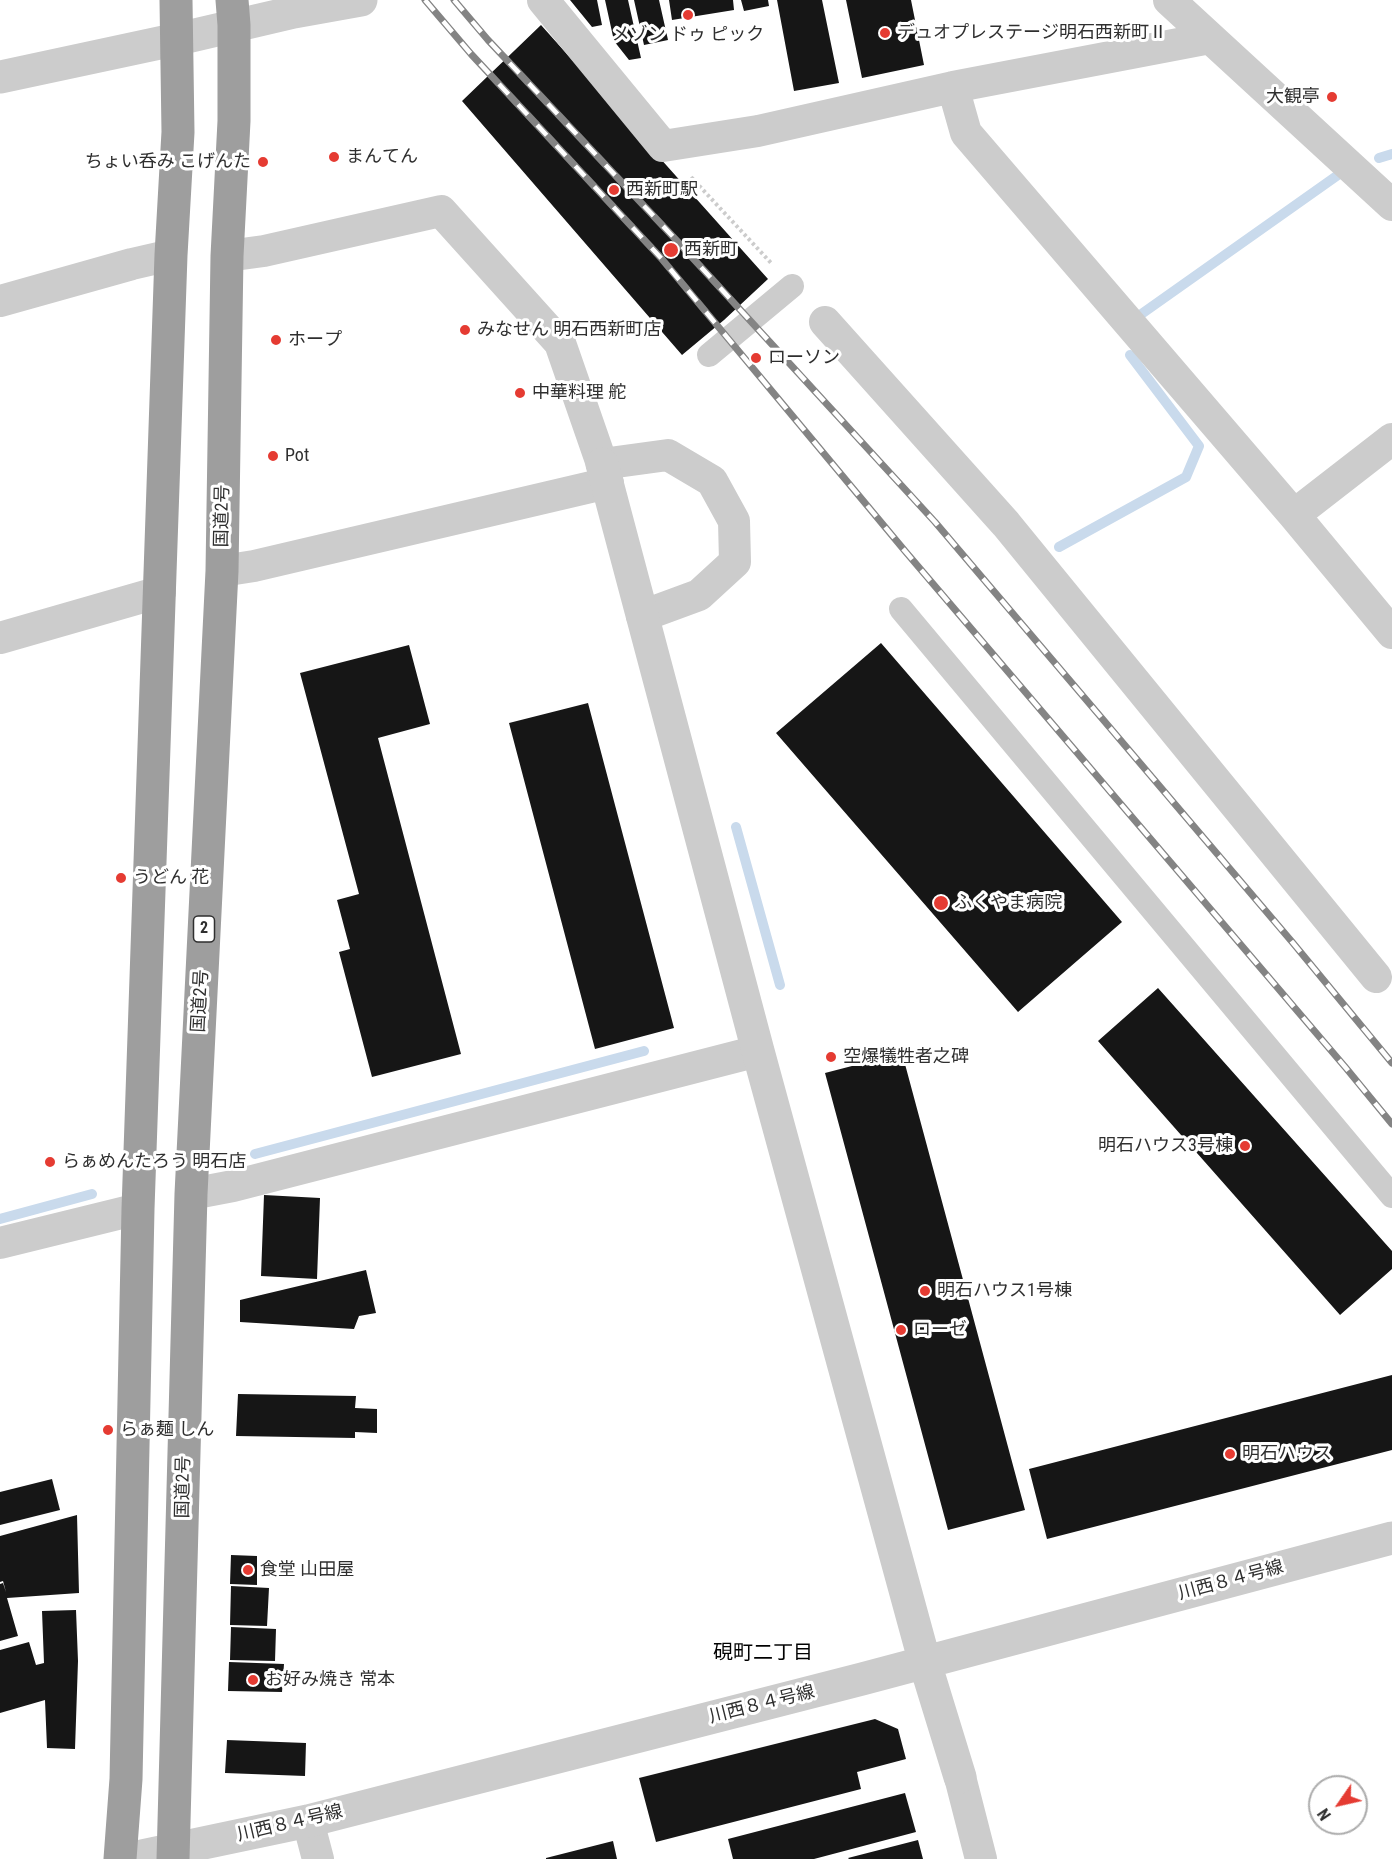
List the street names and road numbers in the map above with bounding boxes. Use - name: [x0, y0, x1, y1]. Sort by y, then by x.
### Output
- street label: 国道2号: [212, 484, 234, 548]
- road number: 2: [194, 916, 214, 942]
- street label: 国道2号: [189, 969, 213, 1033]
- street label: 国道2号: [173, 1455, 195, 1519]
- street label: 川西８４号線: [1176, 1557, 1286, 1605]
- street label: 川西８４号線: [707, 1681, 817, 1729]
- street label: 川西８４号線: [235, 1801, 345, 1847]

